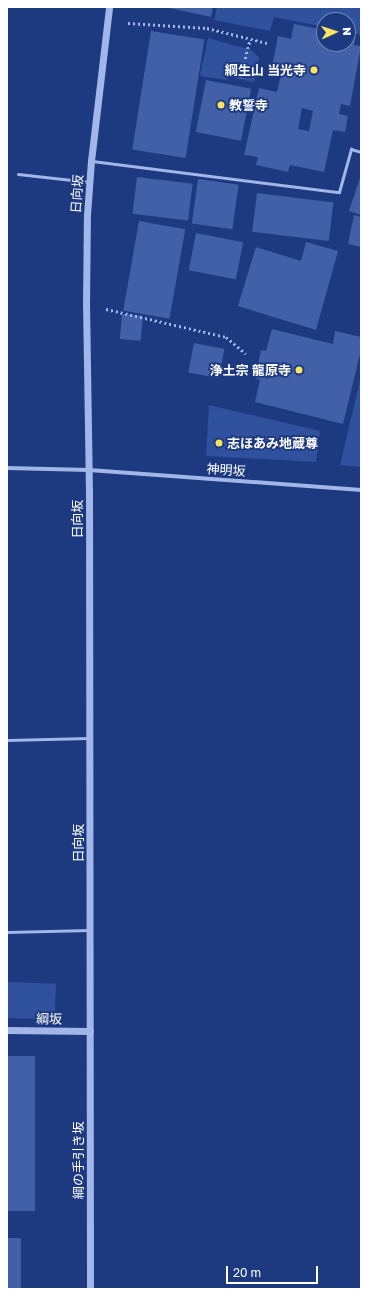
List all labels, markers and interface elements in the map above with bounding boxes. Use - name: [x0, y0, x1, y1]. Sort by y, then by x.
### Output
- north arrow: [316, 12, 356, 52]
- text: N: [341, 27, 354, 36]
- place label: 綱生山 当光寺: [225, 62, 306, 78]
- marker: 綱生山 当光寺: [309, 65, 319, 75]
- place label: 教誓寺: [229, 97, 268, 113]
- marker: 教誓寺: [216, 100, 226, 110]
- street label: 日向坂: [68, 174, 86, 214]
- place label: 浄土宗 龍原寺: [210, 362, 291, 378]
- marker: 浄土宗 龍原寺: [294, 365, 304, 375]
- place label: 志ほあみ地蔵尊: [227, 435, 318, 451]
- marker: 志ほあみ地蔵尊: [214, 438, 224, 448]
- street label: 神明坂: [206, 461, 246, 479]
- street label: 日向坂: [69, 500, 85, 538]
- street label: 日向坂: [70, 824, 86, 862]
- street label: 綱坂: [36, 1011, 62, 1027]
- street label: 綱の手引き坂: [70, 1121, 86, 1199]
- scale bar: [228, 1258, 320, 1284]
- text: 20 m: [233, 1265, 261, 1280]

